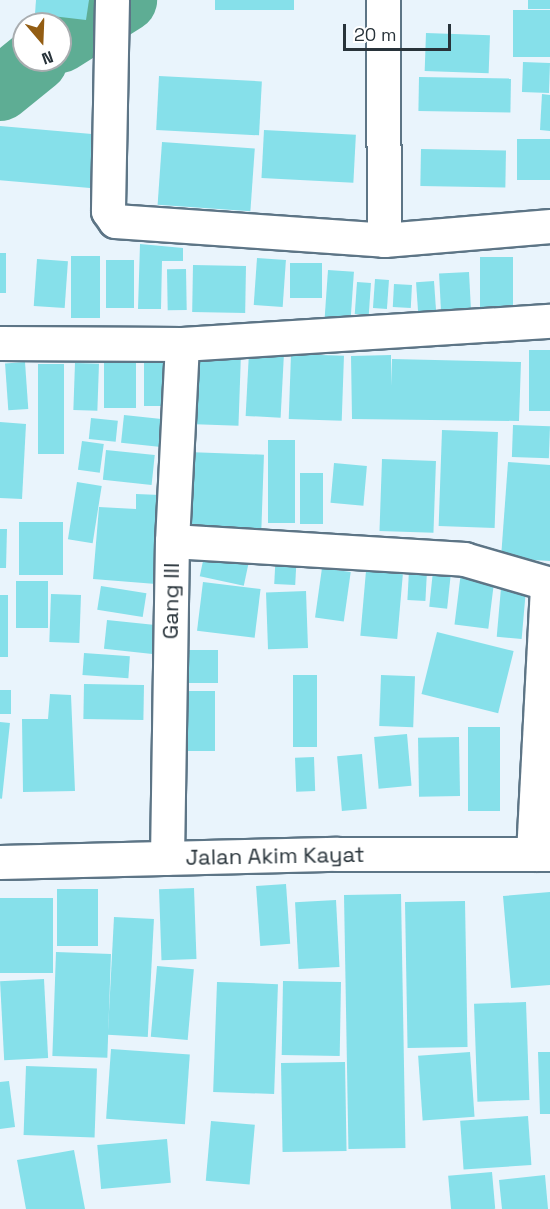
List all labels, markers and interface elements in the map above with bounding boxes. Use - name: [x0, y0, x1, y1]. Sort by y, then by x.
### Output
- north arrow: [12, 12, 72, 72]
- scale bar: [346, 12, 454, 50]
- text: 20 m: [354, 23, 397, 46]
- text: N: [39, 46, 56, 69]
- street label: Gang III: [157, 563, 185, 639]
- street label: Jalan Akim Kayat: [185, 841, 365, 871]

